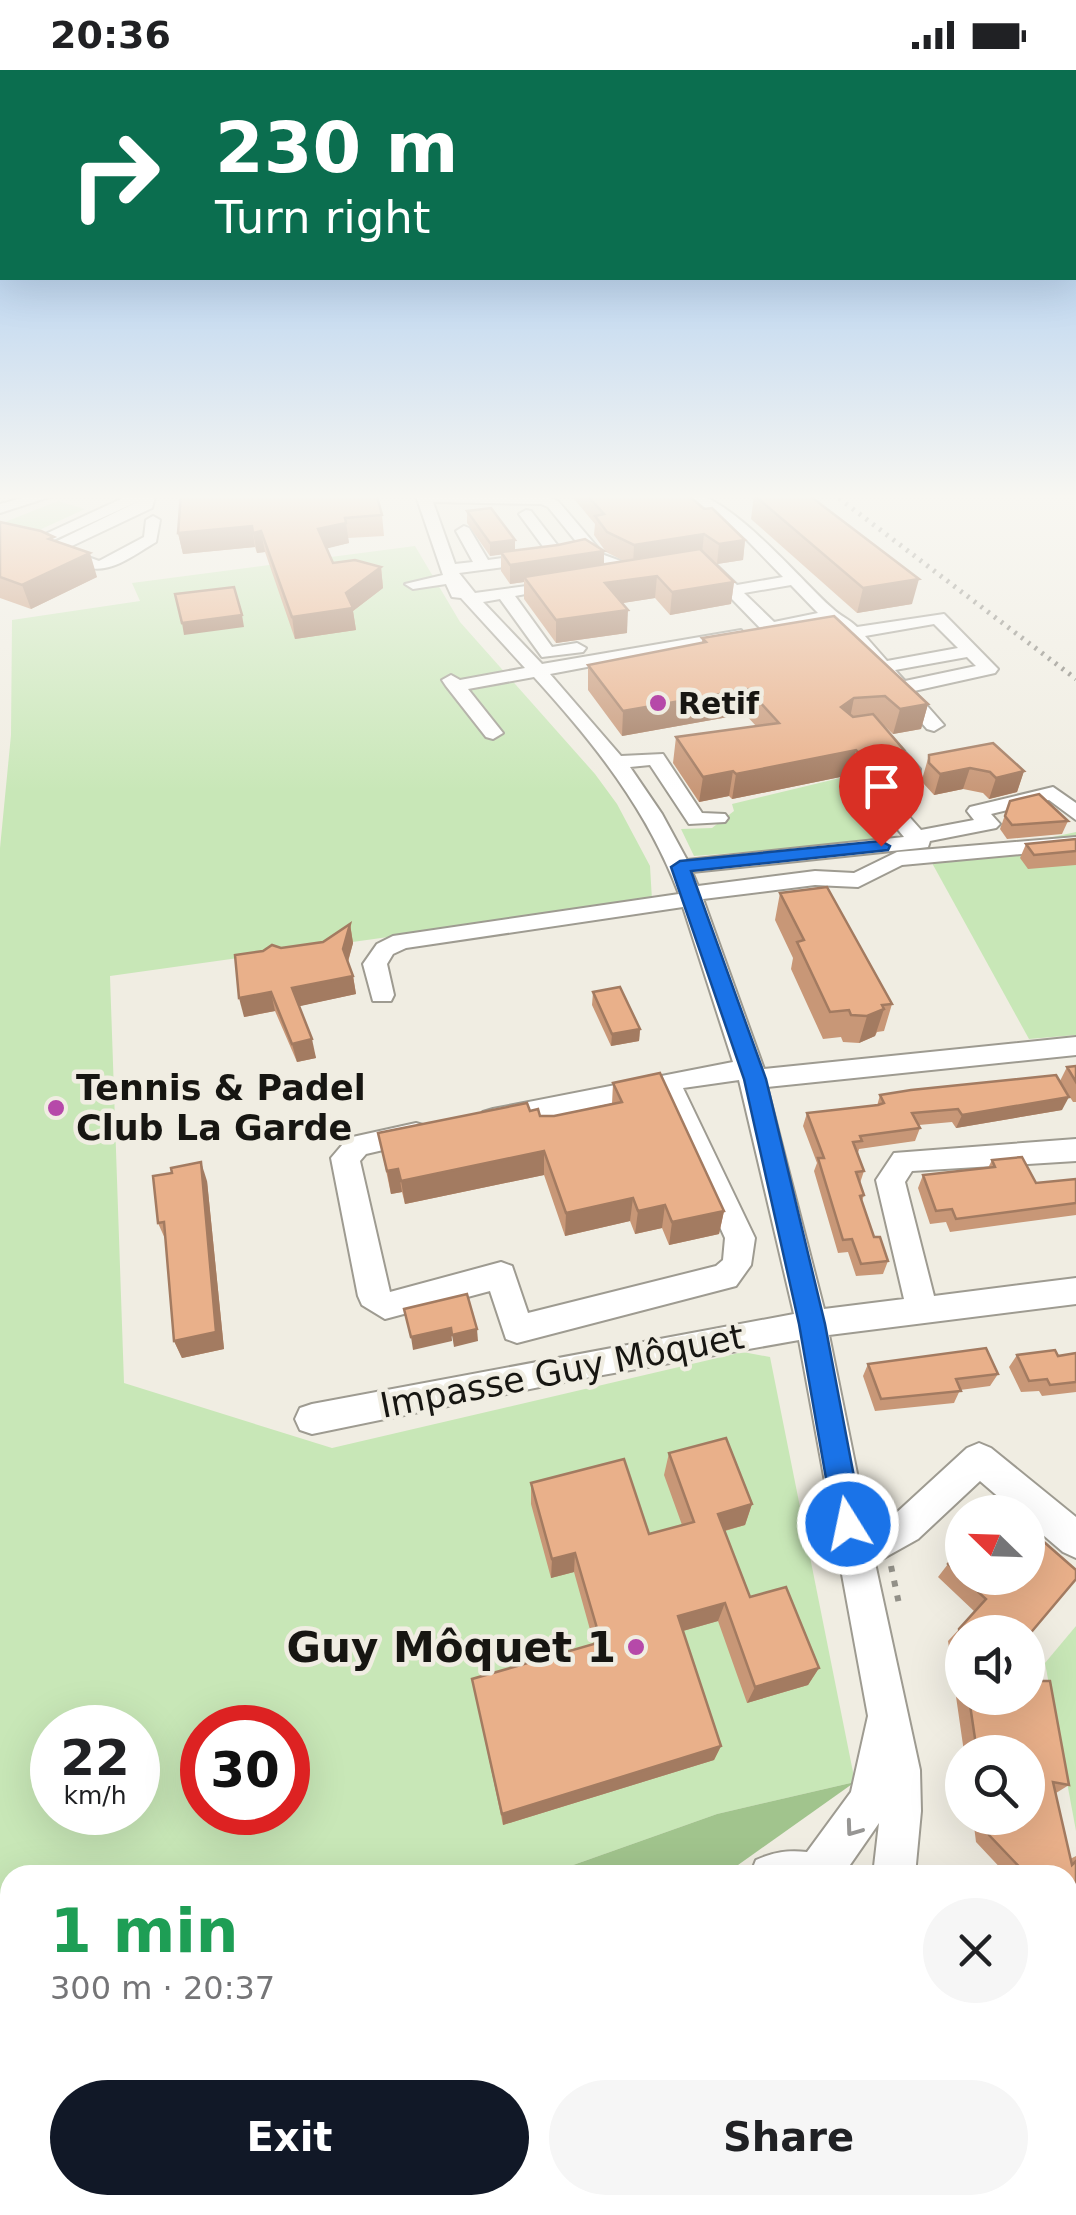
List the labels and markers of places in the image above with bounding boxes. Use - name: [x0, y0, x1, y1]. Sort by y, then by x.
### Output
- place label: Retif: [678, 686, 760, 721]
- marker: Retif: [647, 692, 669, 714]
- pin: [839, 744, 924, 847]
- place label: Tennis & Padel Club La Garde: [76, 1068, 366, 1148]
- marker: Tennis & Padel Club La Garde: [45, 1097, 67, 1119]
- place label: Guy Môquet 1: [287, 1623, 616, 1672]
- marker: Guy Môquet 1: [625, 1636, 647, 1658]

